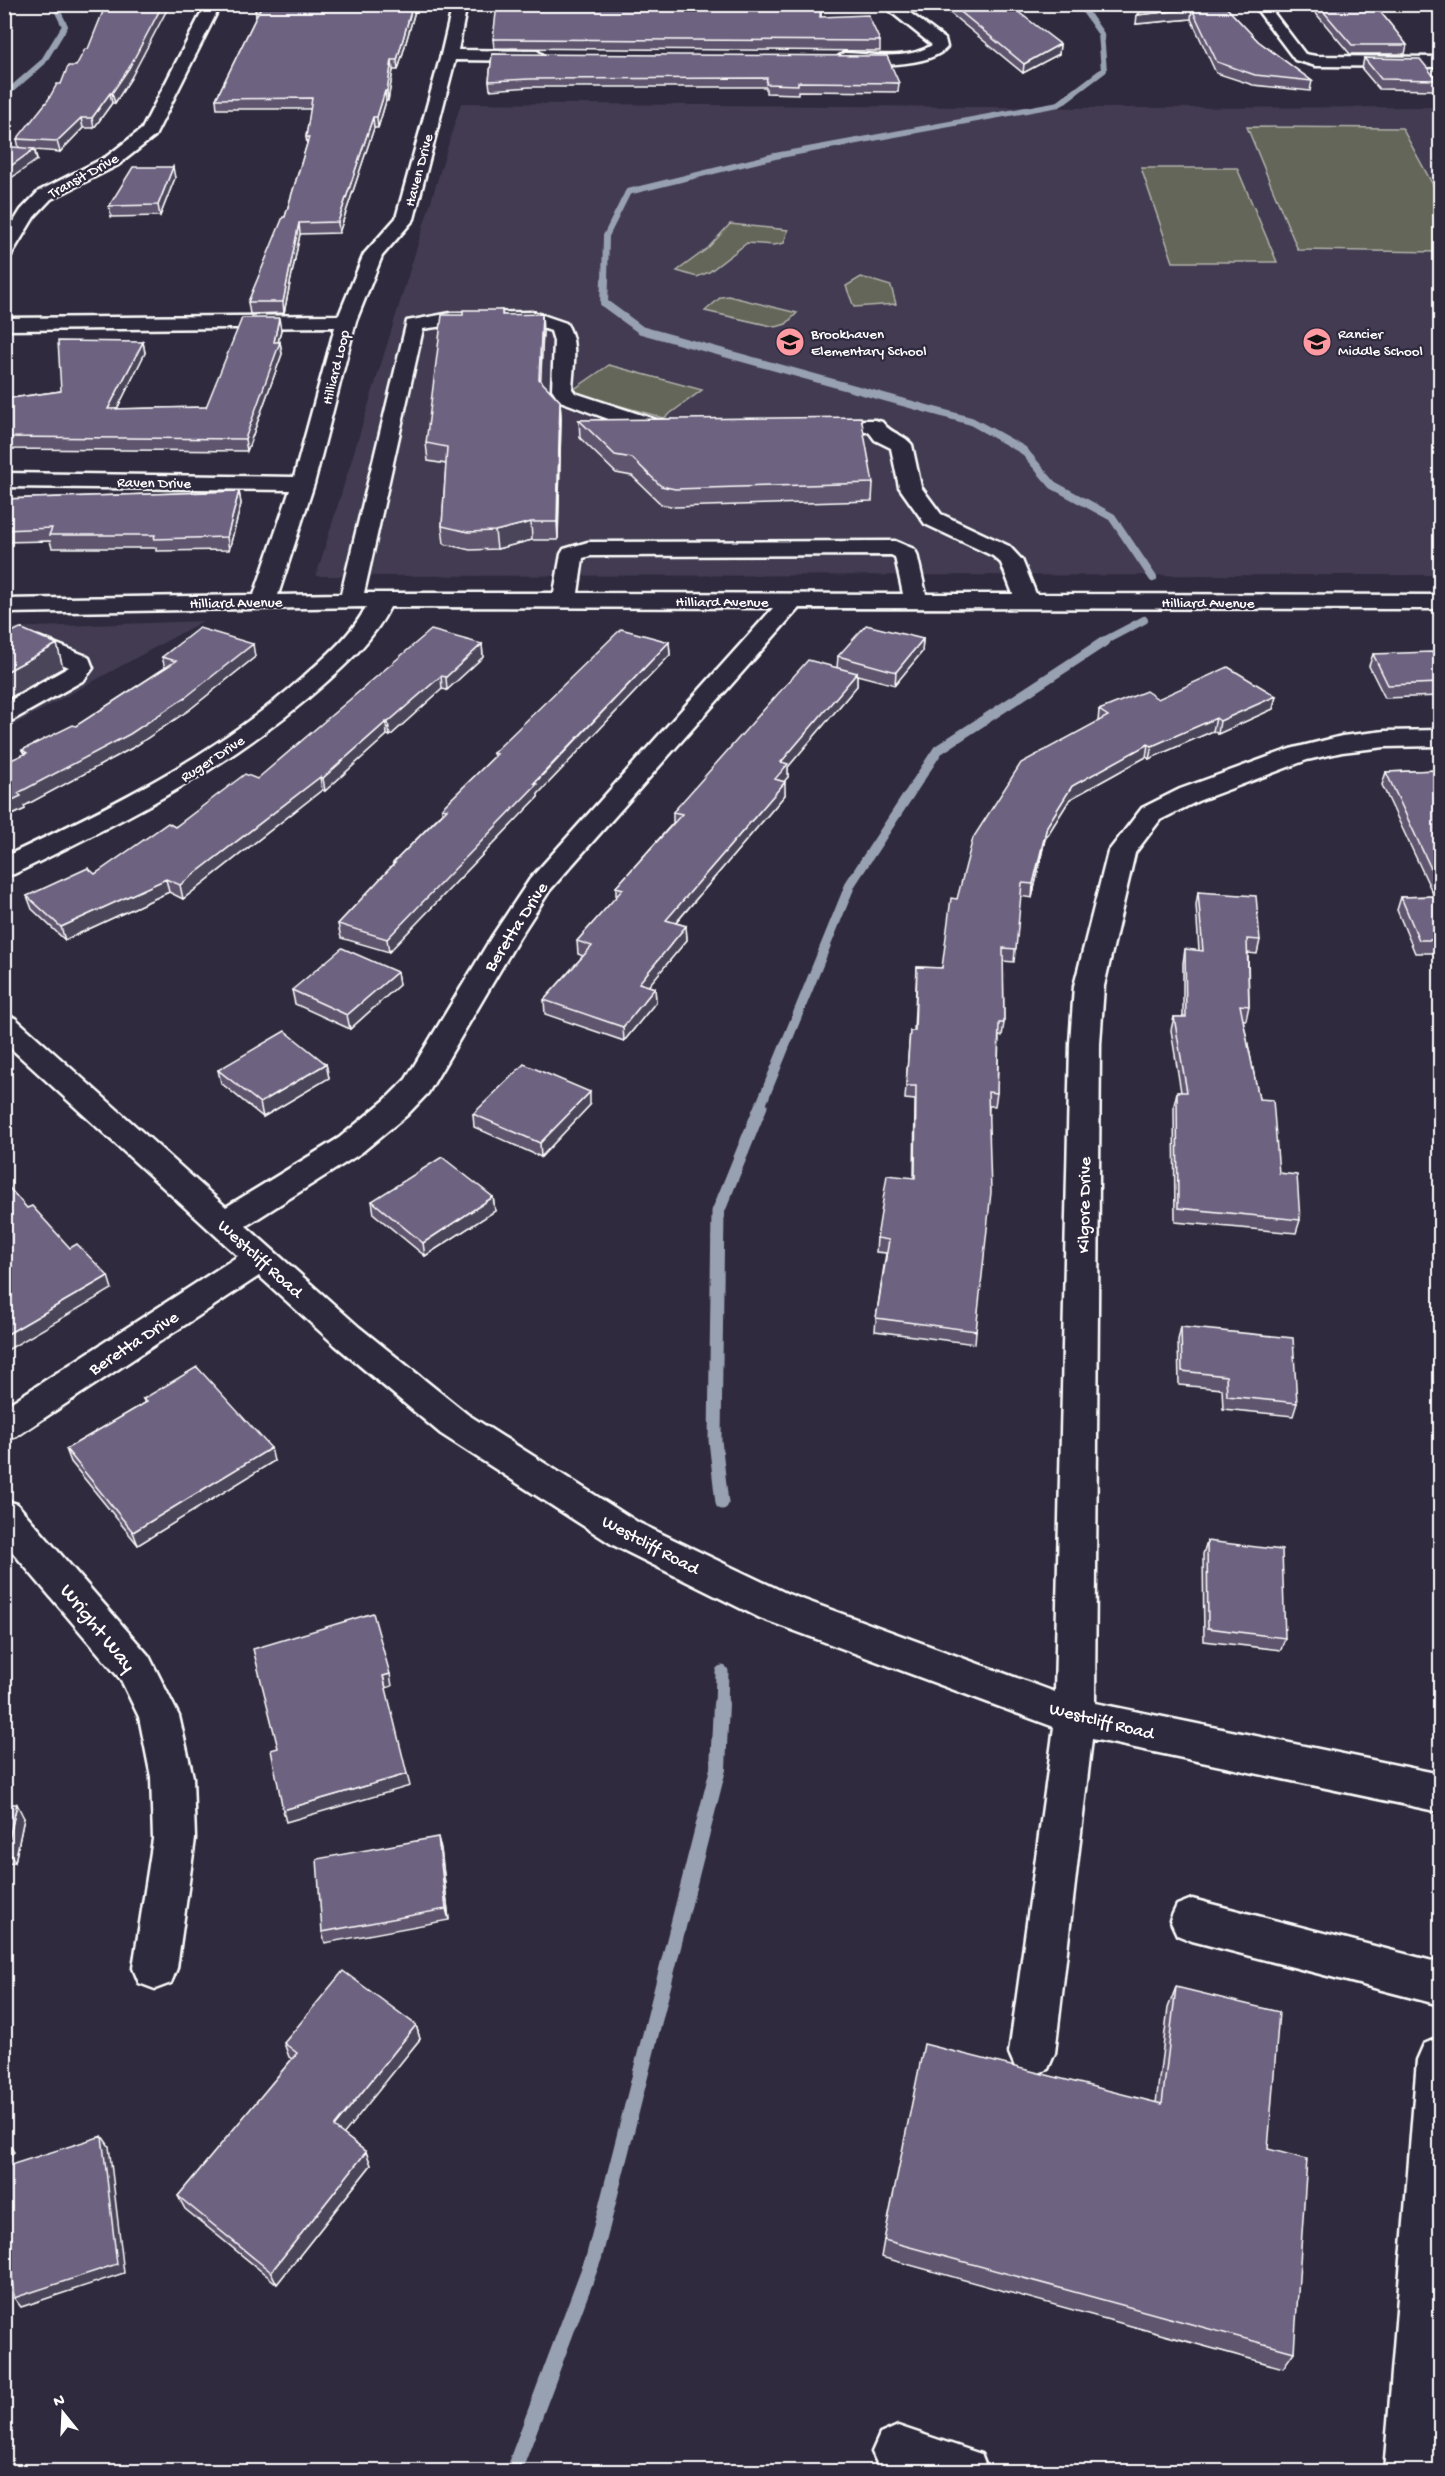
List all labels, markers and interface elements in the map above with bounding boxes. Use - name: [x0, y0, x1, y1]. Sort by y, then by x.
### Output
- street label: Haven Drive: [402, 132, 438, 209]
- street label: Transit Drive: [45, 150, 123, 204]
- school or university icon: Brookhaven Elementary School: [774, 326, 806, 358]
- place label: Brookhaven Elementary School: [810, 326, 927, 361]
- school or university icon: Rancier Middle School: [1301, 326, 1333, 358]
- place label: Rancier Middle School: [1338, 326, 1423, 361]
- street label: Hilliard Loop: [319, 328, 355, 407]
- street label: Raven Drive: [117, 474, 191, 494]
- street label: Hilliard Avenue: [190, 594, 283, 614]
- street label: Hilliard Avenue: [676, 594, 769, 612]
- street label: Hilliard Avenue: [1162, 595, 1255, 613]
- street label: Ruger Drive: [178, 732, 249, 787]
- street label: Beretta Drive: [480, 878, 554, 977]
- street label: Kilgore Drive: [1074, 1156, 1097, 1253]
- street label: Westcliff Road: [212, 1216, 307, 1304]
- street label: Beretta Drive: [85, 1307, 184, 1381]
- street label: Westcliff Road: [598, 1512, 703, 1581]
- street label: Wright Way: [53, 1580, 139, 1678]
- street label: Westcliff Road: [1047, 1699, 1157, 1746]
- north arrow: [33, 2383, 93, 2443]
- text: N: [52, 2391, 68, 2413]

